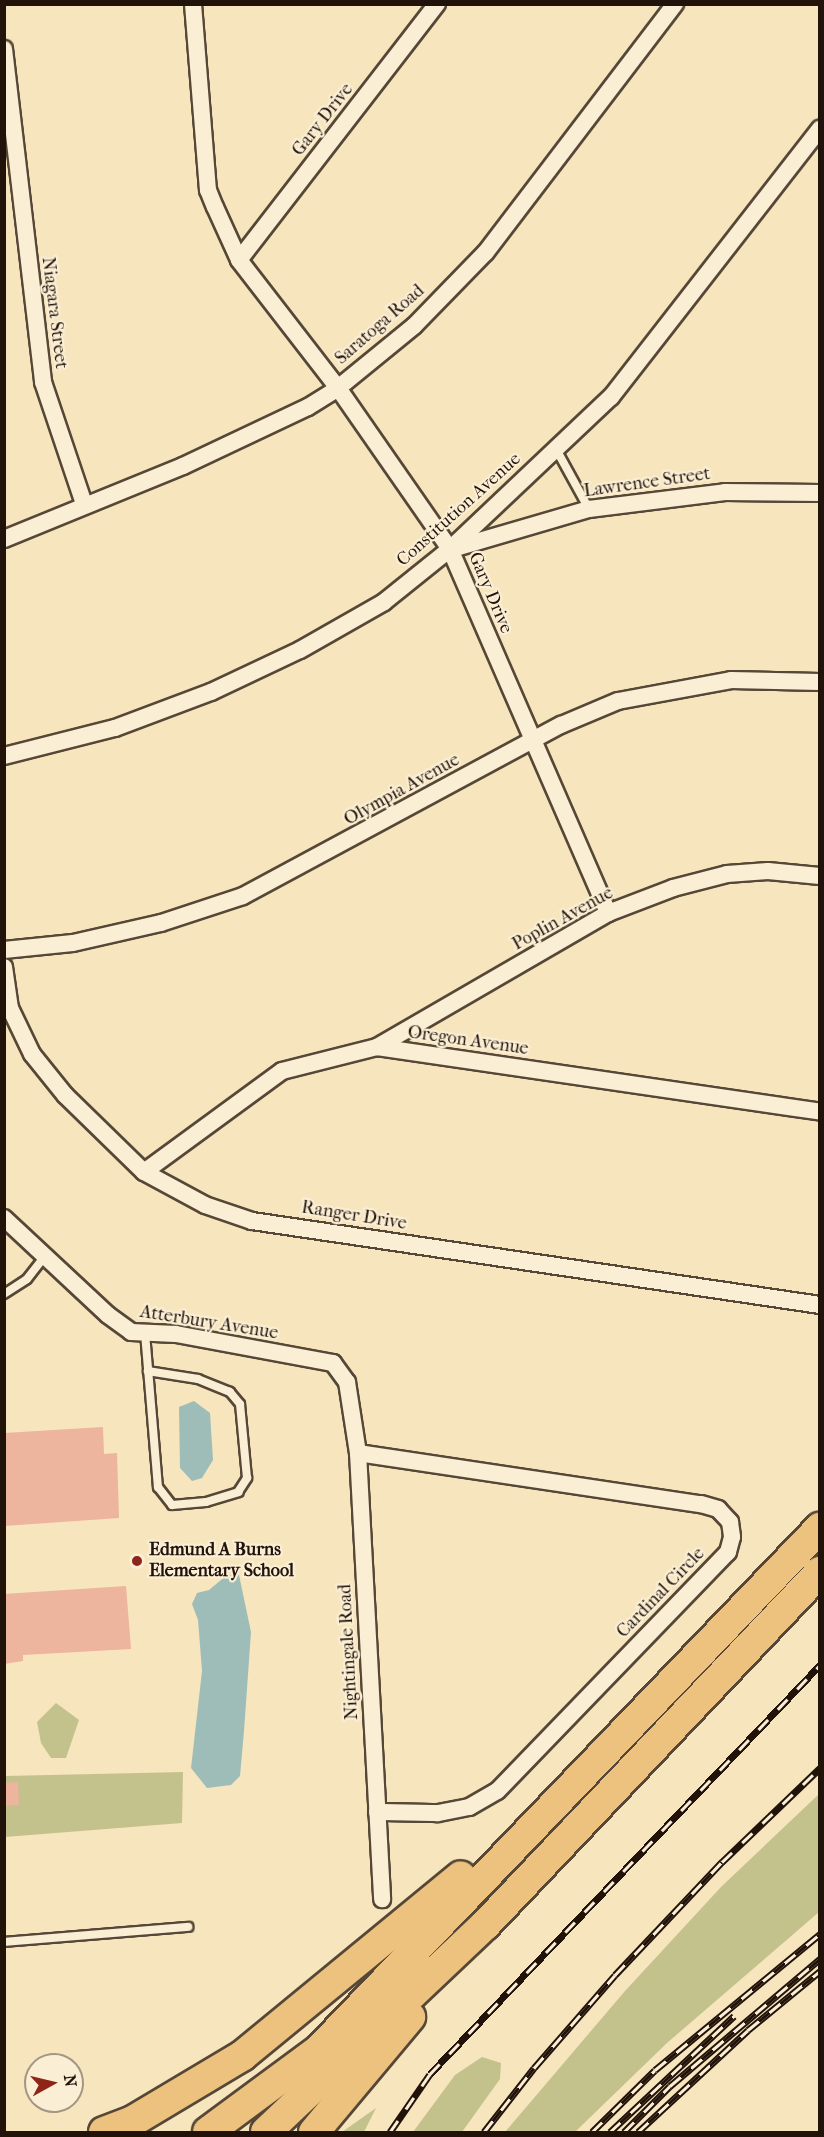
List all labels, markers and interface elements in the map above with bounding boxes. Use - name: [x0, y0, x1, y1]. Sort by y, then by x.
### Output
- street label: Gary Drive: [288, 79, 358, 161]
- street label: Niagara Street: [36, 256, 72, 370]
- street label: Saratoga Road: [331, 280, 429, 370]
- street label: Constitution Avenue: [393, 449, 525, 571]
- street label: Lawrence Street: [582, 463, 712, 503]
- street label: Gary Drive: [463, 549, 517, 637]
- street label: Olympia Avenue: [341, 749, 463, 831]
- street label: Poplin Avenue: [509, 882, 617, 956]
- street label: Oregon Avenue: [406, 1022, 530, 1060]
- street label: Ranger Drive: [300, 1197, 408, 1235]
- street label: Atterbury Avenue: [138, 1301, 280, 1345]
- place label: Edmund A Burns Elementary School: [149, 1540, 294, 1582]
- street label: Cardinal Circle: [613, 1543, 709, 1643]
- marker: Edmund A Burns Elementary School: [130, 1554, 144, 1568]
- street label: Nightingale Road: [335, 1583, 363, 1721]
- north arrow: [24, 2053, 84, 2113]
- text: N: [60, 2073, 81, 2088]

